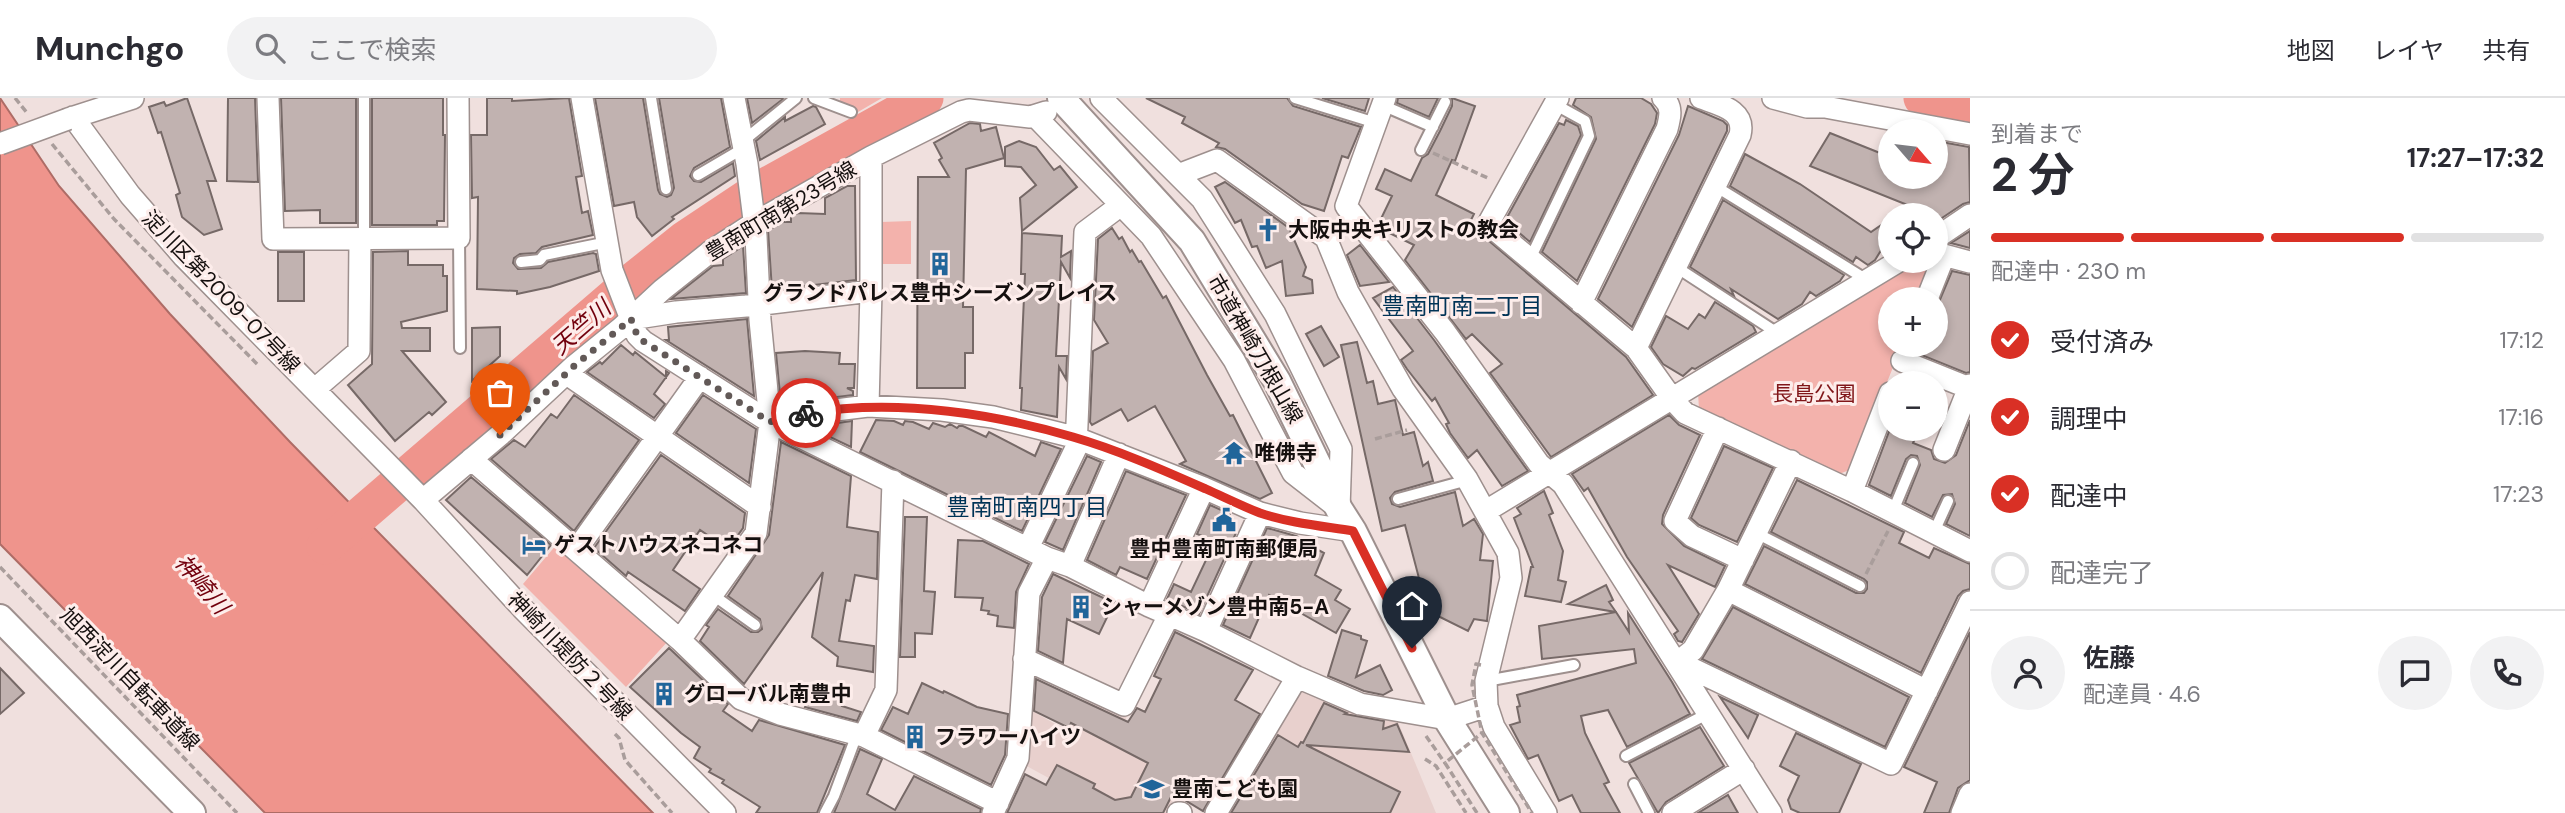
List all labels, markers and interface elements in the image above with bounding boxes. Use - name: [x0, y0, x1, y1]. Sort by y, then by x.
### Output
- search box: [227, 17, 717, 80]
- text: Munchgo: [35, 27, 185, 70]
- icon: search: [251, 29, 289, 67]
- text: ここで検索: [307, 33, 437, 67]
- text: 地図: [2287, 35, 2335, 66]
- text: レイヤ: [2373, 35, 2444, 66]
- text: 共有: [2482, 35, 2530, 66]
- north arrow: [1878, 119, 1948, 189]
- map controls: [1878, 119, 1948, 441]
- text: 到着まで: [1991, 119, 2083, 149]
- text: 17:27–17:32: [2407, 141, 2544, 175]
- text: 2 分: [1991, 145, 2074, 205]
- street label: 豊南町南第23号線: [700, 155, 862, 267]
- button: locate: [1878, 203, 1948, 273]
- street label: 淀川区第2009-07号線: [136, 204, 306, 380]
- church icon: 大阪中央キリストの教会: [1254, 216, 1282, 244]
- place label: 大阪中央キリストの教会: [1288, 216, 1519, 244]
- building icon: グランドパレス豊中シーズンプレイス: [926, 250, 954, 278]
- text: 配達中 · 230 m: [1991, 256, 2146, 286]
- street label: 市道神崎刀根山線: [1201, 269, 1309, 429]
- place label: グランドパレス豊中シーズンプレイス: [763, 279, 1117, 307]
- button: +: [1878, 287, 1948, 357]
- water label: 天竺川: [545, 291, 619, 361]
- district label: 豊南町南二丁目: [1382, 291, 1543, 321]
- icon: check: [1991, 321, 2029, 359]
- text: 受付済み: [2050, 325, 2154, 359]
- text: 17:12: [2499, 325, 2544, 355]
- pin: [470, 363, 530, 435]
- button: −: [1878, 371, 1948, 441]
- icon: bag: [481, 374, 519, 412]
- courier: [771, 378, 841, 448]
- park label: 長島公園: [1772, 380, 1856, 408]
- icon: bike: [787, 394, 825, 432]
- icon: check: [1991, 398, 2029, 436]
- text: 調理中: [2050, 402, 2128, 436]
- text: 17:16: [2498, 402, 2544, 432]
- temple icon: 唯佛寺: [1220, 439, 1248, 467]
- place label: 唯佛寺: [1254, 439, 1317, 467]
- icon: check: [1991, 475, 2029, 513]
- text: 配達中: [2050, 479, 2128, 513]
- text: 17:23: [2493, 479, 2544, 509]
- district label: 豊南町南四丁目: [947, 492, 1108, 522]
- public building icon: 豊中豊南町南郵便局: [1210, 506, 1238, 534]
- hotel icon: ゲストハウスネコネコ: [520, 531, 548, 559]
- place label: ゲストハウスネコネコ: [554, 531, 763, 559]
- place label: 豊中豊南町南郵便局: [1130, 535, 1319, 563]
- water label: 神崎川: [168, 548, 238, 622]
- text: 配達完了: [2050, 556, 2154, 590]
- pin: [1382, 576, 1442, 648]
- street label: 神崎川堤防２号線: [502, 586, 638, 726]
- icon: home: [1393, 587, 1431, 625]
- building icon: シャーメゾン豊中南5-A: [1067, 593, 1095, 621]
- place label: シャーメゾン豊中南5-A: [1101, 593, 1329, 621]
- street label: 旭西淀川自転車道線: [54, 601, 206, 757]
- button: person: [1991, 636, 2065, 710]
- button: chat: [2378, 636, 2452, 710]
- button: phone: [2470, 636, 2544, 710]
- text: 佐藤: [2083, 641, 2135, 675]
- text: 配達員 · 4.6: [2083, 679, 2201, 709]
- building icon: グローバル南豊中: [650, 680, 678, 708]
- place label: グローバル南豊中: [684, 680, 852, 708]
- building icon: フラワーハイツ: [901, 723, 929, 751]
- place label: フラワーハイツ: [935, 723, 1081, 751]
- school or university icon: 豊南こども園: [1138, 775, 1166, 803]
- place label: 豊南こども園: [1172, 775, 1298, 803]

